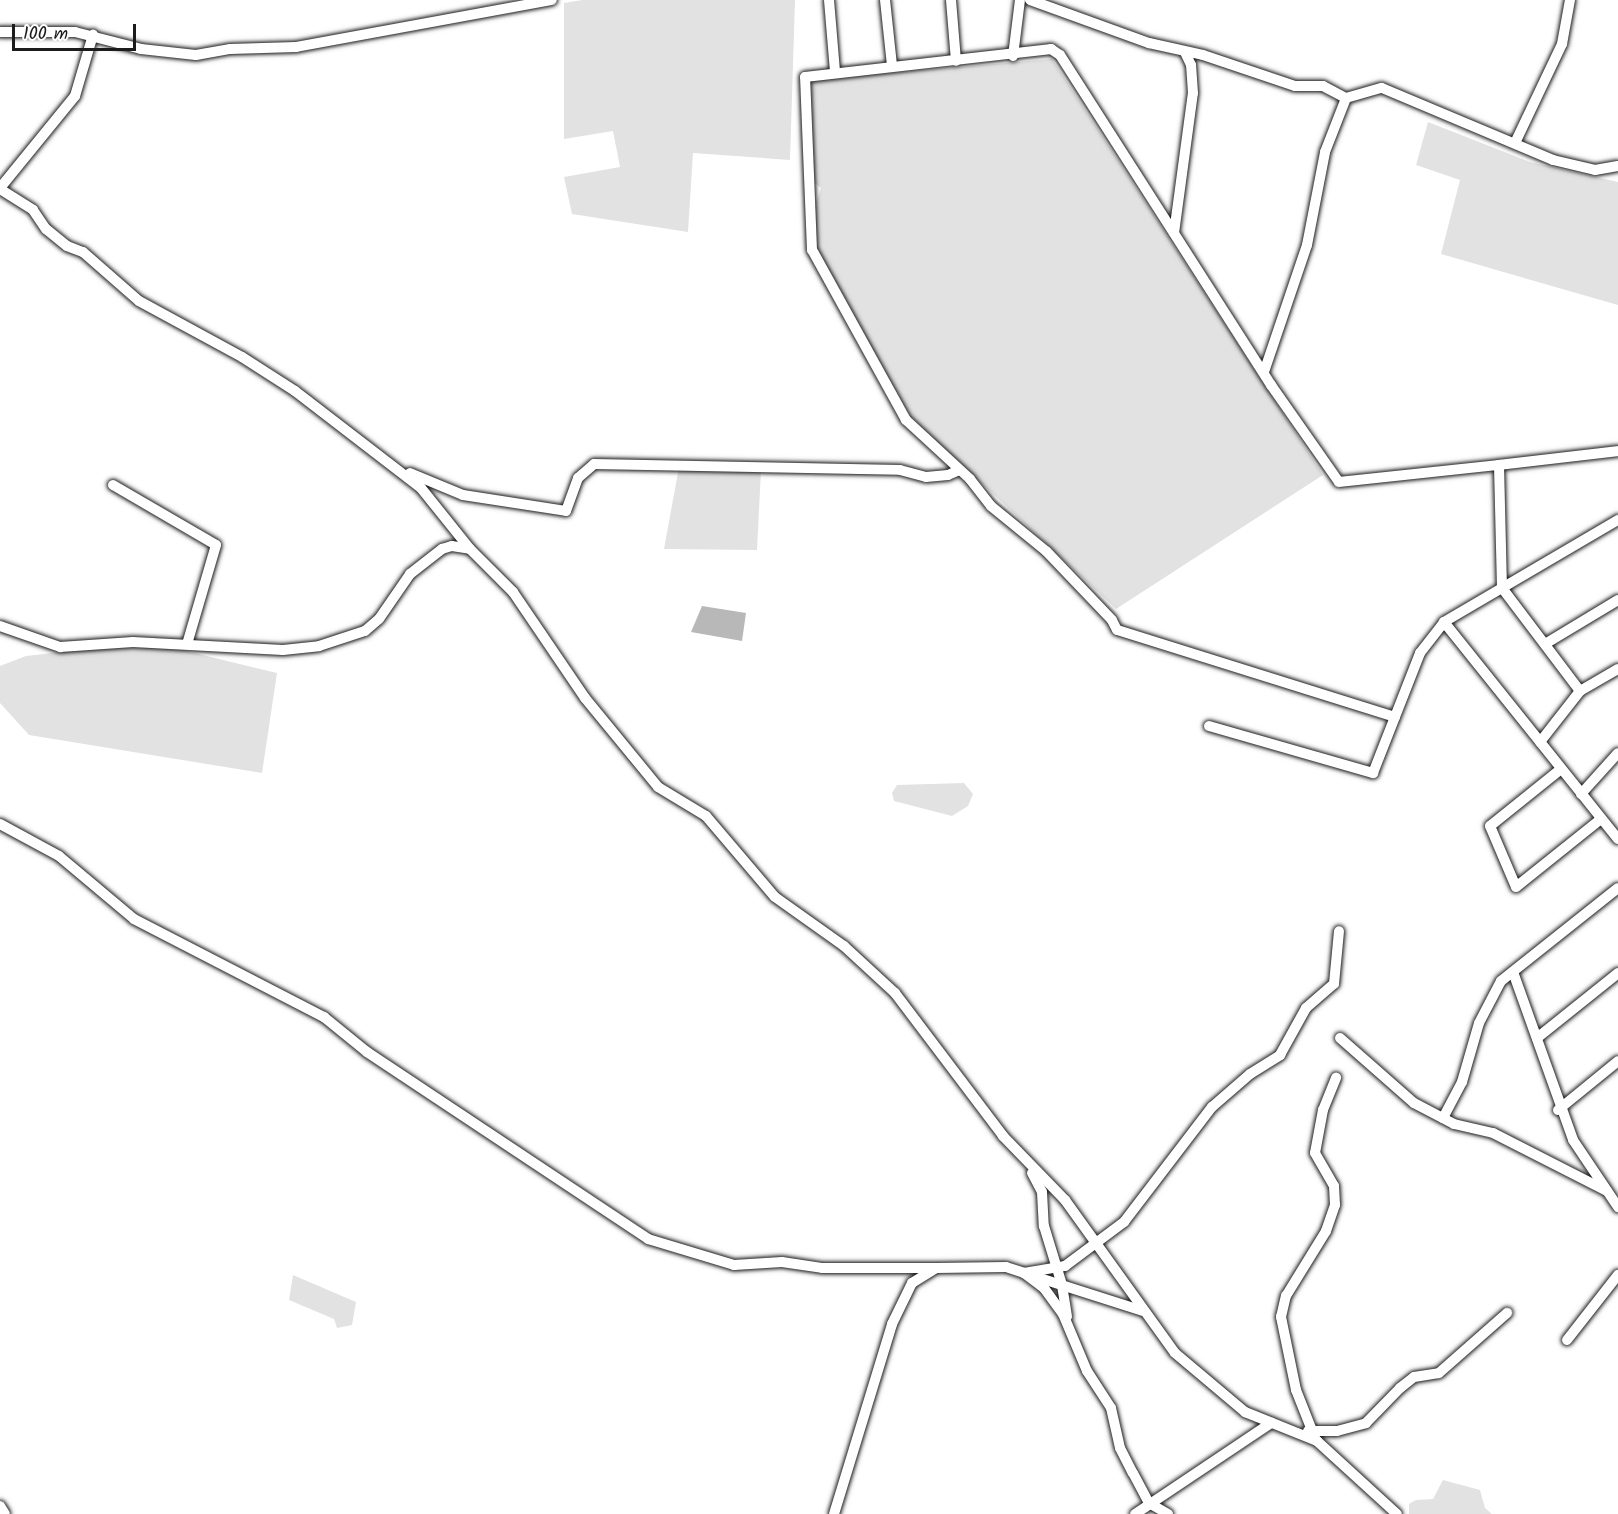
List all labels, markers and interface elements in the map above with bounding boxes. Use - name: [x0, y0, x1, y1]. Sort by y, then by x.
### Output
- scale bar: [15, 12, 140, 50]
- text: 100 m: [23, 20, 68, 49]

